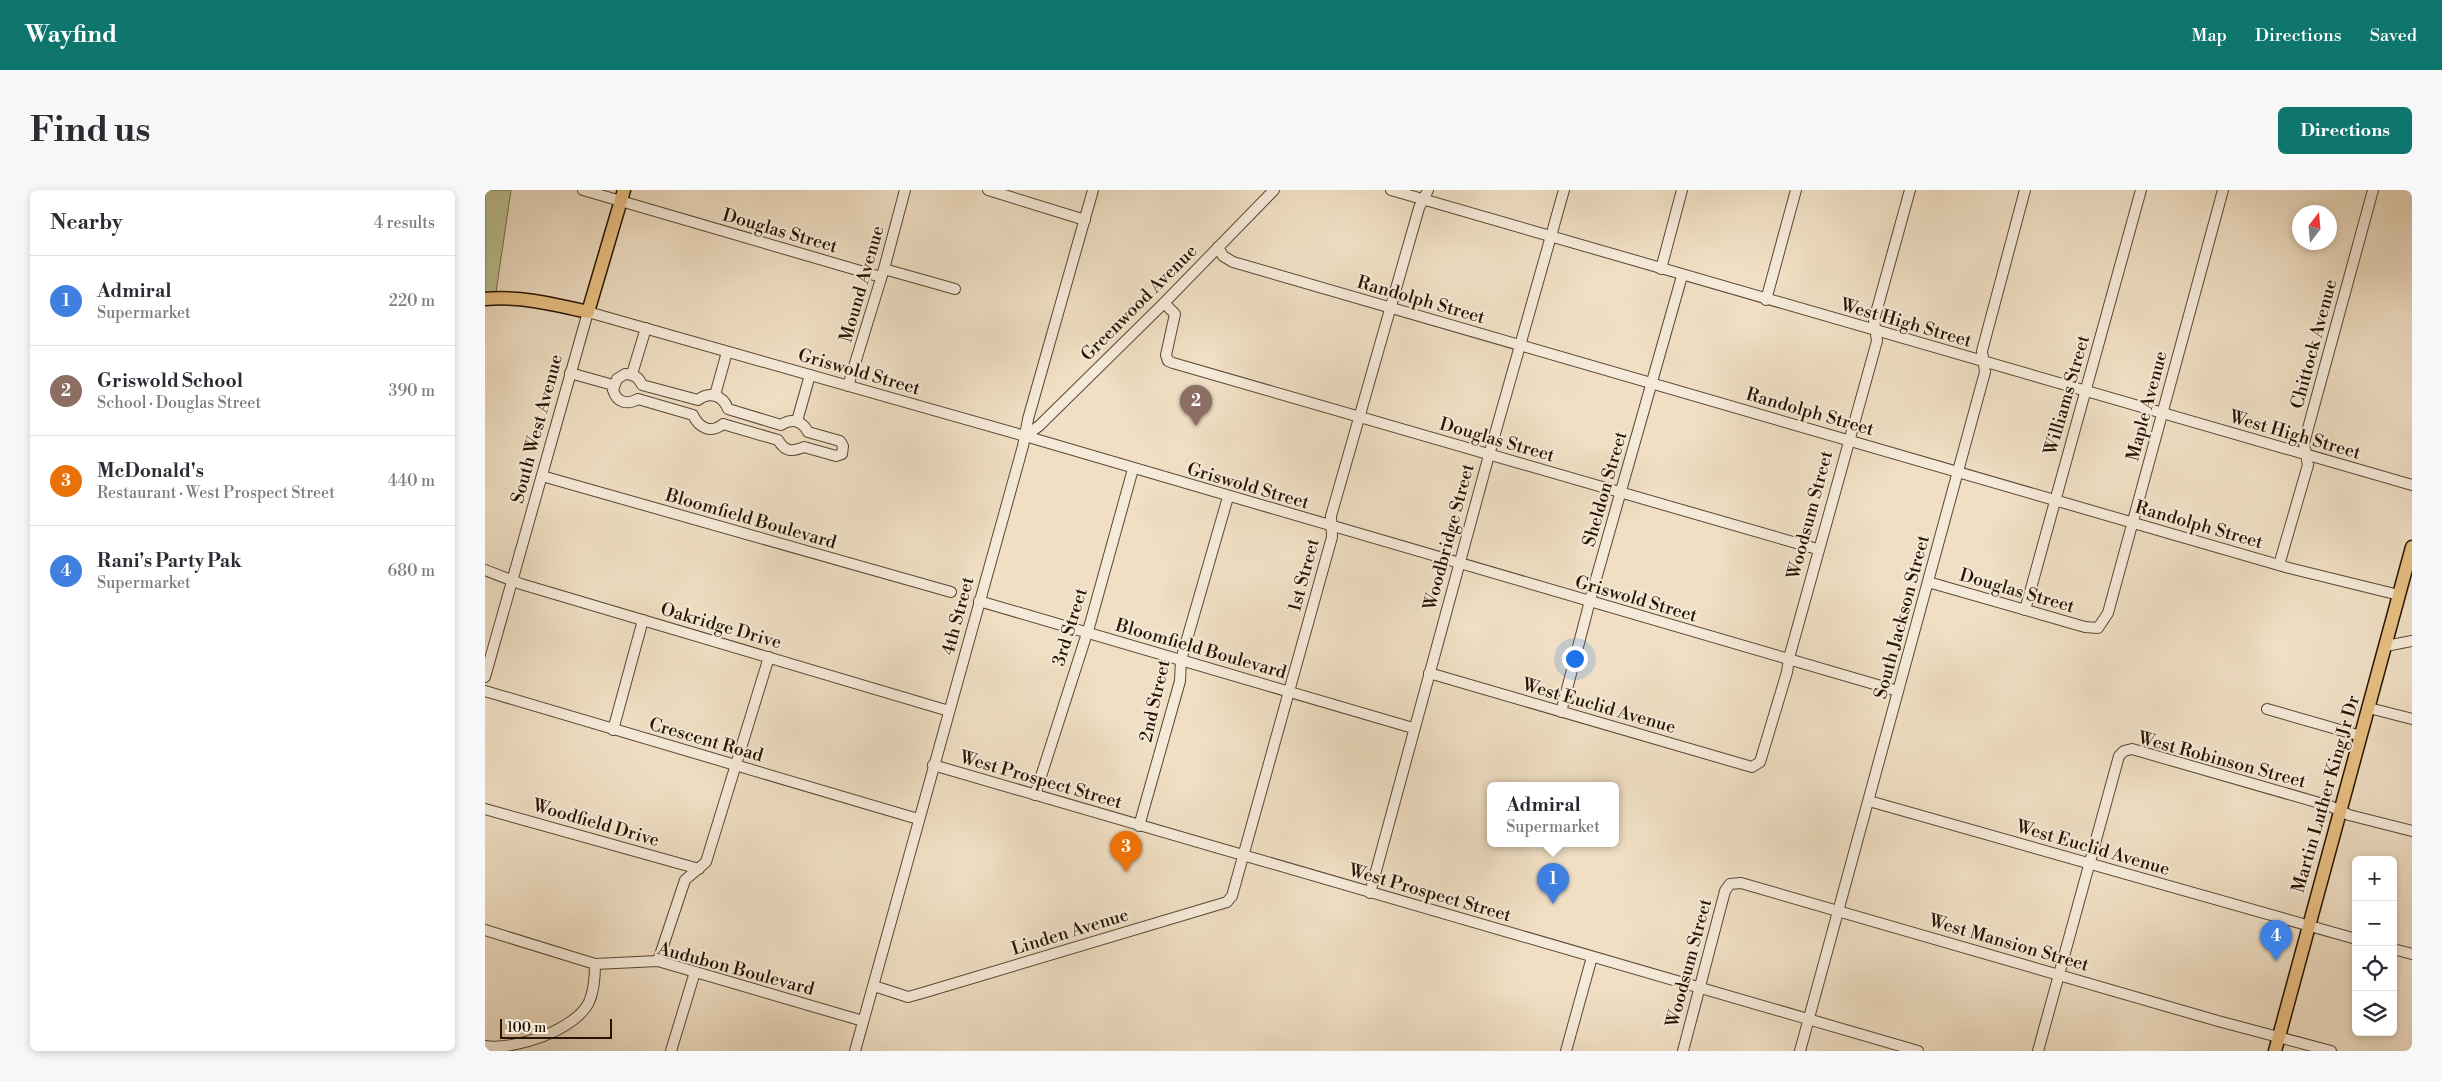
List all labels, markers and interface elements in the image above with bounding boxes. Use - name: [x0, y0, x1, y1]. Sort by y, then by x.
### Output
- text: Wayfind: [25, 20, 117, 50]
- text: Map: [2191, 24, 2227, 47]
- text: Directions: [2255, 24, 2342, 47]
- text: Saved: [2370, 24, 2417, 47]
- button: Directions: [2278, 107, 2412, 154]
- text: Find us: [30, 109, 150, 152]
- street label: Douglas Street: [720, 204, 841, 259]
- north arrow: [2292, 205, 2337, 250]
- text: Nearby: [50, 210, 123, 236]
- text: 4 results: [374, 213, 435, 233]
- street label: Mound Avenue: [834, 223, 890, 345]
- street label: Greenwood Avenue: [1076, 240, 1202, 366]
- street label: Randolph Street: [1354, 271, 1488, 329]
- street label: Chittock Avenue: [2286, 277, 2342, 411]
- text: Admiral: [97, 279, 172, 303]
- text: 1: [62, 291, 70, 311]
- text: 220 m: [389, 291, 435, 311]
- street label: West High Street: [1837, 293, 1975, 353]
- text: Supermarket: [97, 303, 191, 323]
- street label: Williams Street: [2039, 332, 2095, 459]
- street label: Griswold Street: [795, 344, 923, 401]
- street label: Maple Avenue: [2121, 349, 2173, 463]
- street label: South West Avenue: [506, 352, 568, 506]
- text: Griswold School: [97, 369, 243, 393]
- text: 2: [61, 381, 71, 401]
- text: 390 m: [389, 381, 435, 401]
- street label: Randolph Street: [1743, 383, 1877, 441]
- pin: 2: [1180, 385, 1212, 426]
- text: School · Douglas Street: [97, 393, 261, 413]
- street label: West High Street: [2226, 405, 2364, 465]
- street label: Douglas Street: [1437, 413, 1558, 468]
- street label: Sheldon Street: [1578, 428, 1633, 549]
- street label: Woodsum Street: [1782, 448, 1838, 583]
- street label: Griswold Street: [1184, 458, 1312, 515]
- text: McDonald's: [97, 459, 204, 483]
- street label: Woodbridge Street: [1418, 461, 1480, 614]
- text: 3: [61, 471, 71, 491]
- text: 440 m: [388, 471, 435, 491]
- text: Restaurant · West Prospect Street: [97, 483, 335, 503]
- street label: Bloomfield Boulevard: [662, 483, 840, 555]
- street label: Randolph Street: [2132, 496, 2266, 554]
- street label: South Jackson Street: [1869, 532, 1935, 702]
- street label: 1st Street: [1283, 535, 1325, 614]
- text: Rani's Party Pak: [97, 549, 242, 573]
- text: 4: [61, 561, 71, 581]
- text: 680 m: [388, 561, 435, 581]
- street label: Douglas Street: [1957, 564, 2078, 619]
- street label: Griswold Street: [1572, 571, 1700, 628]
- text: Supermarket: [97, 573, 191, 593]
- street label: 4th Street: [936, 573, 980, 658]
- street label: 3rd Street: [1047, 585, 1093, 669]
- street label: Oakridge Drive: [658, 598, 784, 654]
- street label: Bloomfield Boulevard: [1112, 613, 1290, 685]
- your location: [1562, 646, 1588, 672]
- street label: 2nd Street: [1134, 657, 1176, 744]
- street label: West Euclid Avenue: [1519, 673, 1678, 739]
- street label: Martin Luther King Jr Dr: [2287, 692, 2365, 895]
- street label: Crescent Road: [646, 713, 766, 767]
- street label: West Robinson Street: [2134, 726, 2309, 794]
- street label: West Prospect Street: [956, 746, 1125, 814]
- popup: [1487, 782, 1619, 847]
- text: Admiral: [1506, 793, 1581, 817]
- street label: Woodfield Drive: [529, 794, 662, 852]
- street label: West Euclid Avenue: [2013, 815, 2172, 881]
- text: Supermarket: [1506, 817, 1600, 837]
- pin: 3: [1110, 831, 1142, 872]
- map controls: [2352, 856, 2397, 1036]
- button: +: [2352, 856, 2397, 901]
- street label: West Prospect Street: [1345, 859, 1514, 927]
- pin: 1: [1537, 863, 1569, 904]
- street label: Woodsum Street: [1661, 896, 1717, 1031]
- button: −: [2352, 901, 2397, 946]
- street label: Linden Avenue: [1008, 903, 1132, 961]
- street label: West Mansion Street: [1925, 909, 2092, 977]
- pin: 4: [2260, 920, 2292, 961]
- street label: Audubon Boulevard: [654, 937, 817, 1001]
- button: locate: [2352, 946, 2397, 991]
- button: layers: [2352, 991, 2397, 1036]
- scale bar: [500, 1016, 613, 1039]
- text: 100 m: [507, 1019, 546, 1037]

